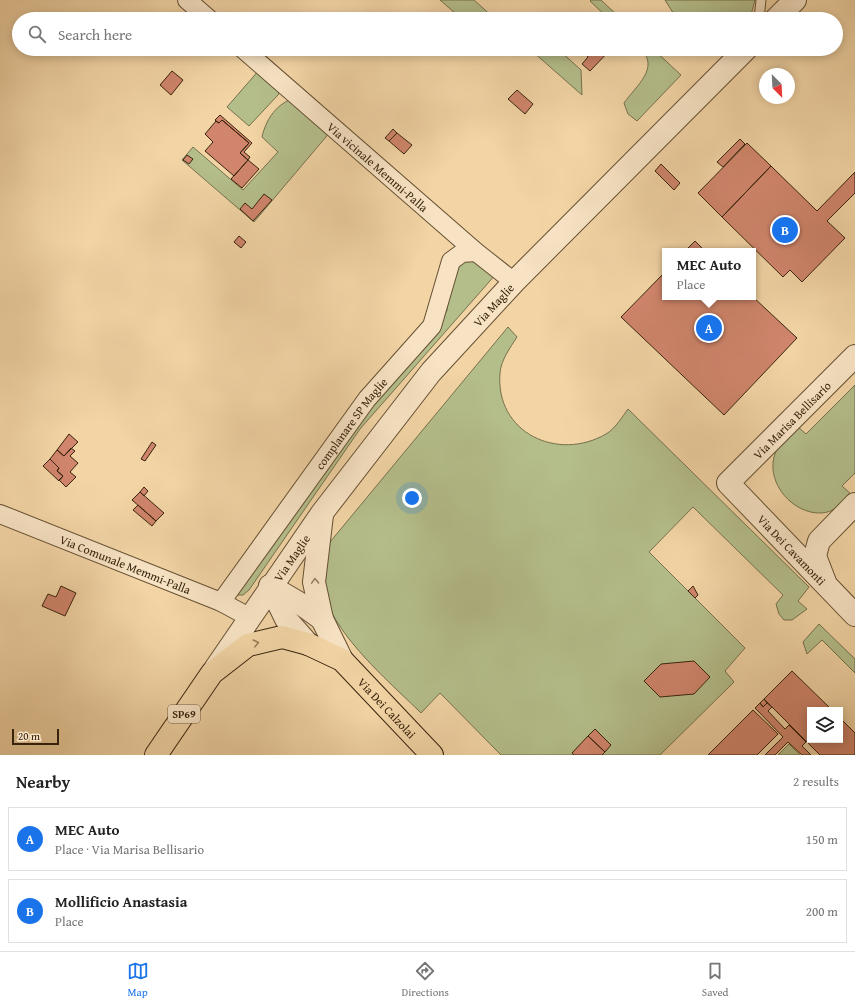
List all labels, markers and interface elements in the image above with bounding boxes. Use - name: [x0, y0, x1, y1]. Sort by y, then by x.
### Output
- search box: [12, 12, 843, 56]
- icon: search: [26, 23, 48, 45]
- text: Search here: [58, 24, 132, 45]
- north arrow: [759, 68, 795, 104]
- street label: Via vicinale Memmi-Palla: [324, 118, 432, 216]
- pin: B: [772, 215, 798, 245]
- popup: [662, 248, 756, 300]
- text: MEC Auto: [677, 254, 741, 275]
- text: Place: [677, 275, 705, 294]
- street label: Via Maglie: [469, 279, 518, 330]
- pin: A: [696, 313, 722, 343]
- street label: complanare SP Maglie: [311, 373, 391, 473]
- street label: Via Marisa Bellisario: [749, 377, 835, 463]
- your location: [402, 488, 422, 508]
- street label: Via Dei Cavamonti: [754, 510, 831, 589]
- street label: Via Comunale Memmi-Palla: [57, 530, 194, 598]
- street label: Via Maglie: [269, 531, 314, 585]
- one-way arrow: [311, 578, 320, 584]
- one-way arrow: [252, 640, 259, 648]
- street label: Via Dei Calzolai: [354, 674, 421, 742]
- road number: SP69: [168, 705, 200, 723]
- map controls: [807, 707, 843, 743]
- button: layers: [807, 707, 843, 743]
- scale bar: [12, 727, 59, 746]
- text: 20 m: [18, 728, 40, 744]
- text: Nearby: [16, 769, 70, 794]
- text: 2 results: [793, 772, 839, 791]
- text: MEC Auto: [55, 819, 120, 840]
- text: A: [26, 830, 34, 849]
- text: 150 m: [806, 830, 838, 849]
- text: Place · Via Marisa Bellisario: [55, 840, 204, 859]
- text: Mollificio Anastasia: [55, 891, 187, 912]
- text: B: [26, 902, 34, 921]
- text: 200 m: [806, 902, 838, 921]
- text: Place: [55, 912, 84, 931]
- tab: Map: [127, 960, 149, 1000]
- tab: Directions: [402, 960, 449, 1000]
- tab: Saved: [702, 960, 728, 1000]

